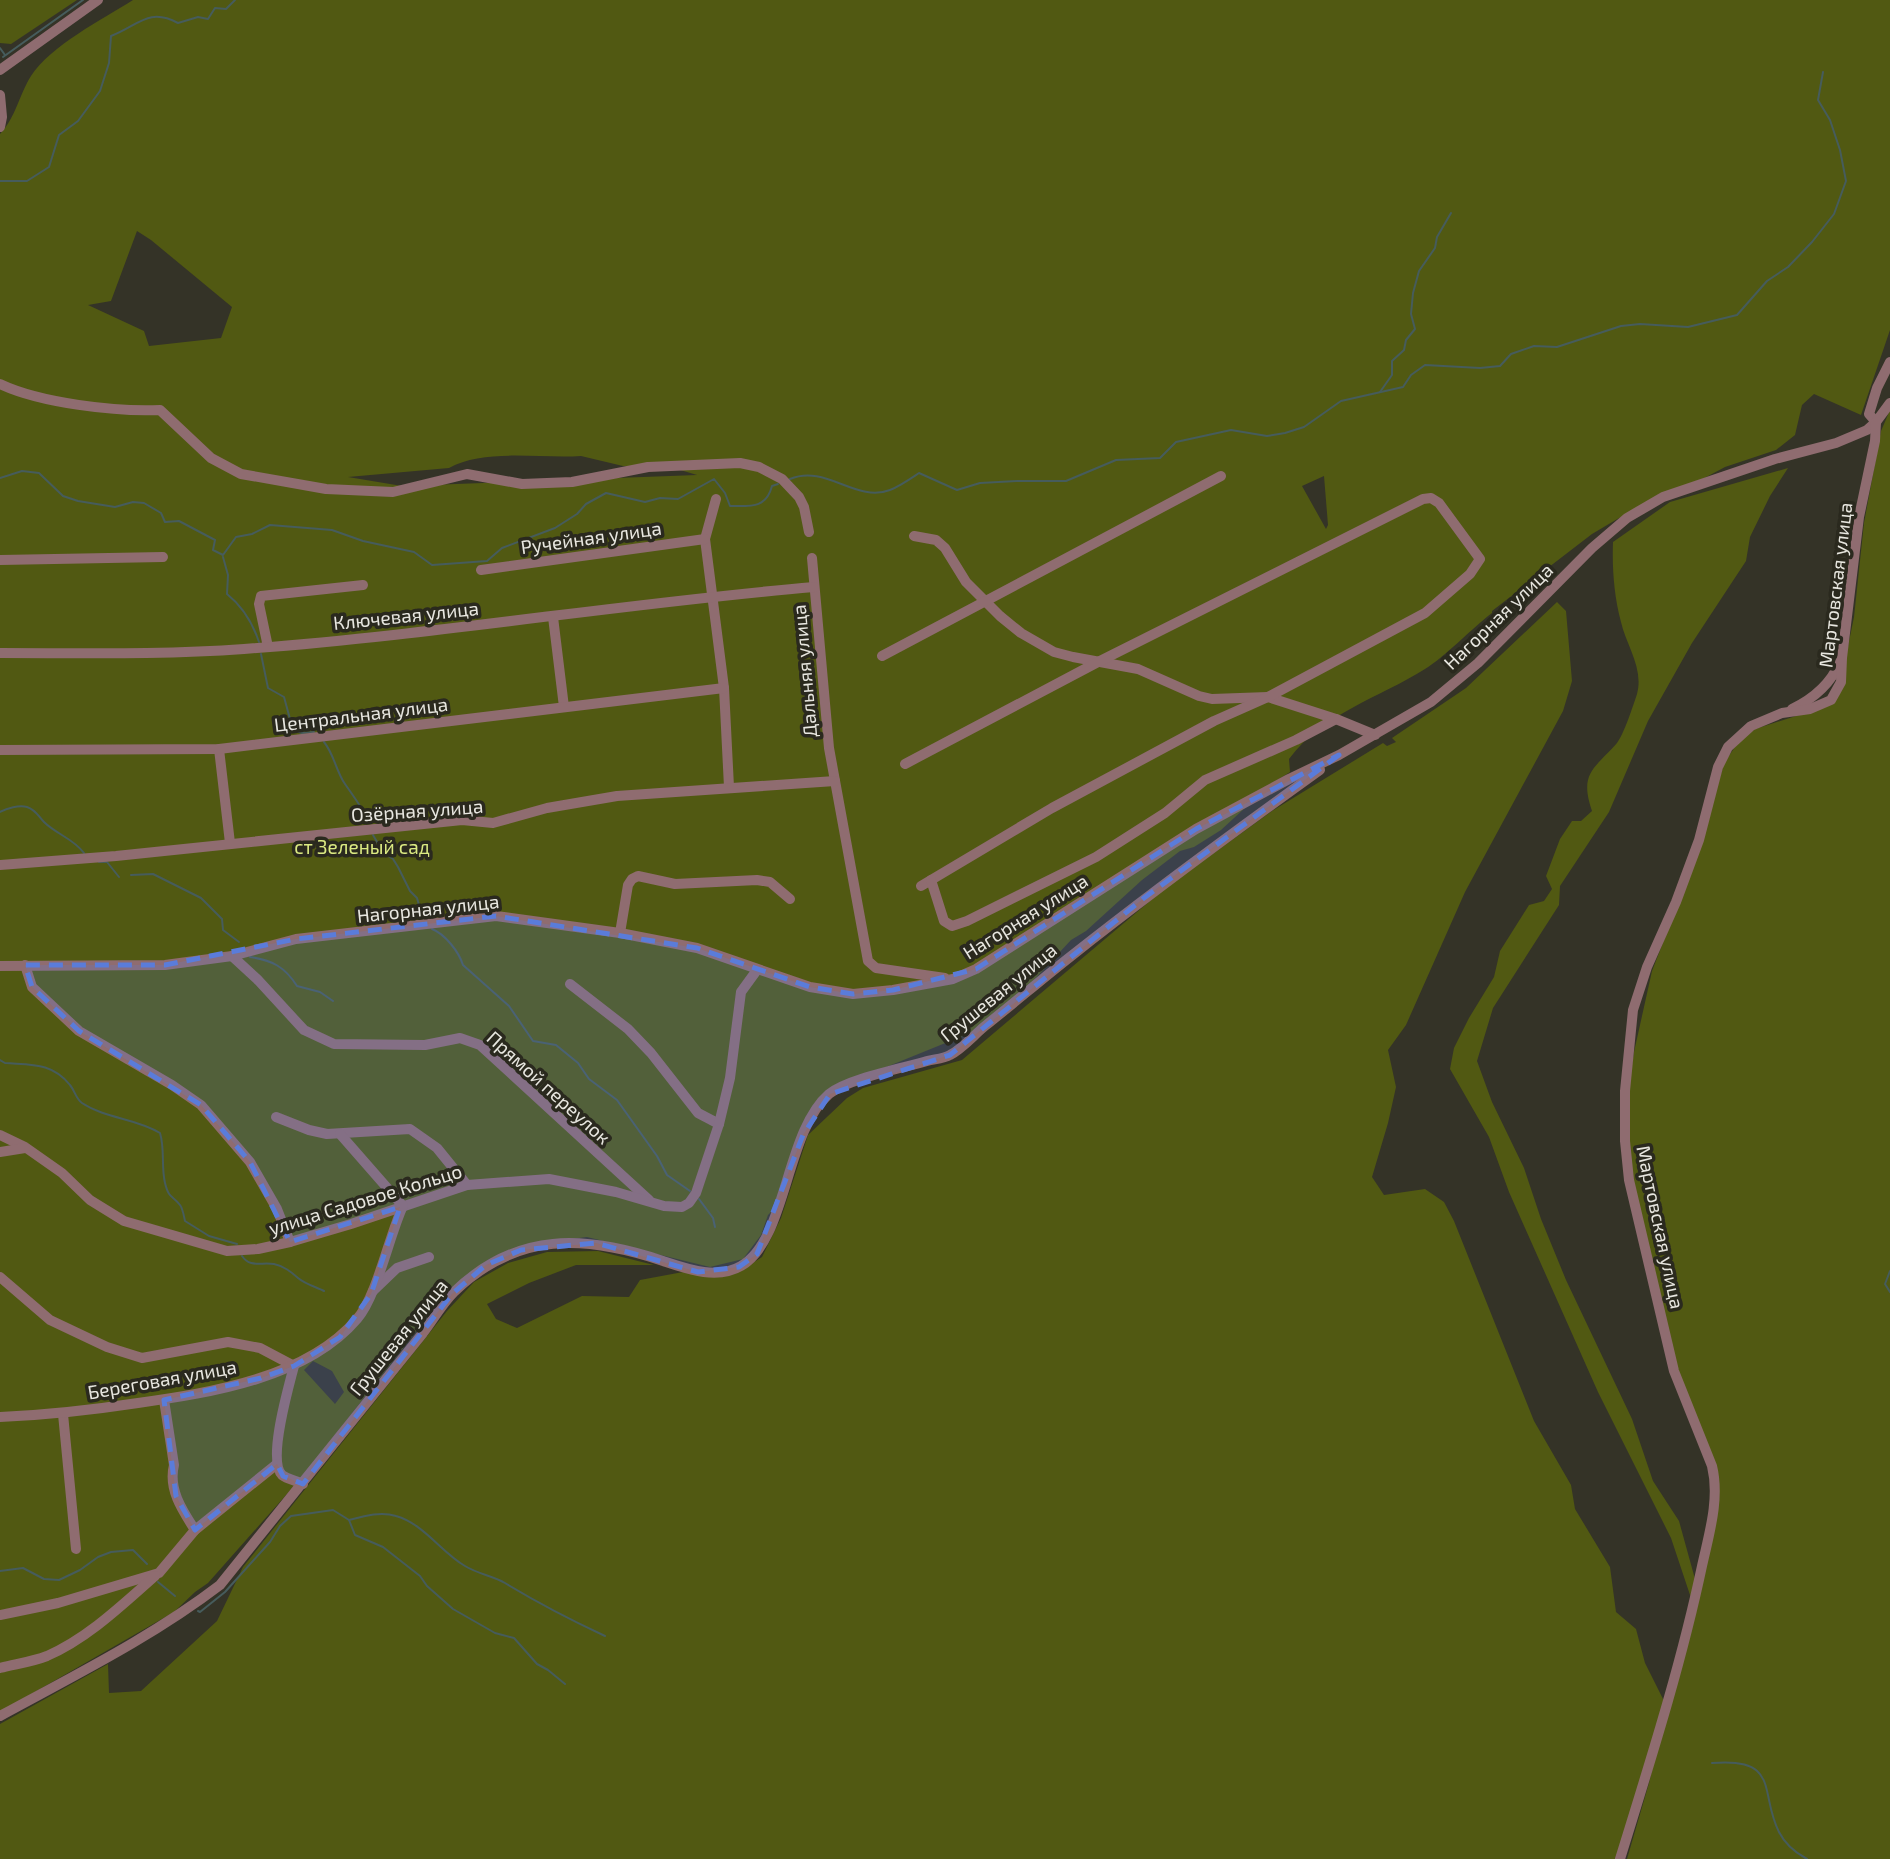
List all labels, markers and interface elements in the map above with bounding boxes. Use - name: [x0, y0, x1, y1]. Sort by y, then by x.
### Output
- street label: Мартовская улица: [1813, 501, 1858, 669]
- street label: Ручейная улица: [519, 516, 663, 559]
- street label: Нагорная улица: [1439, 558, 1558, 675]
- street label: Ключевая улица: [332, 596, 480, 635]
- street label: Дальняя улица: [787, 604, 822, 738]
- street label: Центральная улица: [273, 692, 449, 737]
- street label: Озёрная улица: [350, 794, 484, 827]
- park label: ст Зеленый сад: [294, 835, 430, 858]
- street label: Нагорная улица: [958, 868, 1092, 964]
- street label: Нагорная улица: [356, 889, 500, 928]
- street label: Грушевая улица: [935, 938, 1062, 1047]
- street label: Прямой переулок: [482, 1026, 615, 1149]
- street label: Мартовская улица: [1631, 1143, 1690, 1311]
- street label: улица Садовое Кольцо: [266, 1159, 465, 1240]
- street label: Грушевая улица: [344, 1274, 453, 1401]
- street label: Береговая улица: [86, 1355, 239, 1404]

